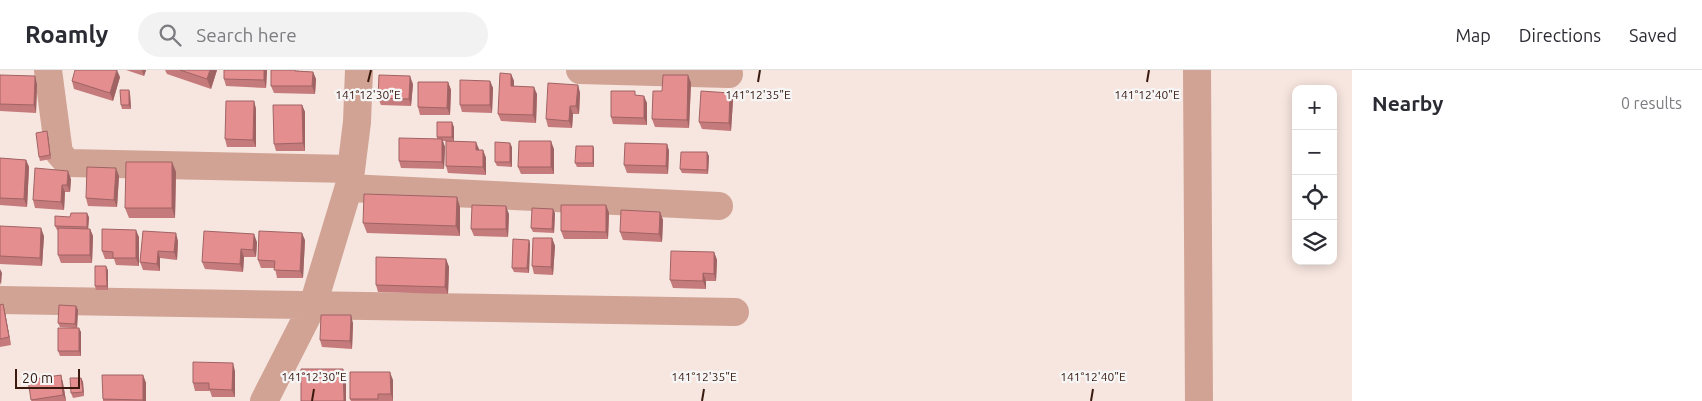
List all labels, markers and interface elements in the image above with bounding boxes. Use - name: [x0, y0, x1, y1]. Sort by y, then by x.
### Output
- search box: [138, 12, 488, 57]
- text: Roamly: [25, 21, 108, 48]
- icon: search: [156, 21, 184, 49]
- text: Search here: [196, 24, 297, 46]
- text: Map: [1455, 25, 1491, 45]
- text: Directions: [1519, 25, 1601, 45]
- text: Saved: [1629, 25, 1677, 45]
- map controls: [1292, 85, 1337, 265]
- button: +: [1292, 85, 1337, 130]
- text: 141°12'30"E: [335, 88, 401, 101]
- text: 141°12'35"E: [725, 88, 791, 101]
- text: 141°12'40"E: [1114, 88, 1180, 101]
- text: Nearby: [1372, 91, 1443, 115]
- text: 0 results: [1621, 94, 1682, 112]
- button: −: [1292, 130, 1337, 175]
- button: locate: [1292, 175, 1337, 220]
- button: layers: [1292, 220, 1337, 265]
- scale bar: [15, 366, 80, 389]
- text: 20 m: [22, 370, 53, 386]
- text: 141°12'30"E: [281, 370, 347, 383]
- text: 141°12'35"E: [671, 370, 737, 383]
- text: 141°12'40"E: [1060, 370, 1126, 383]

